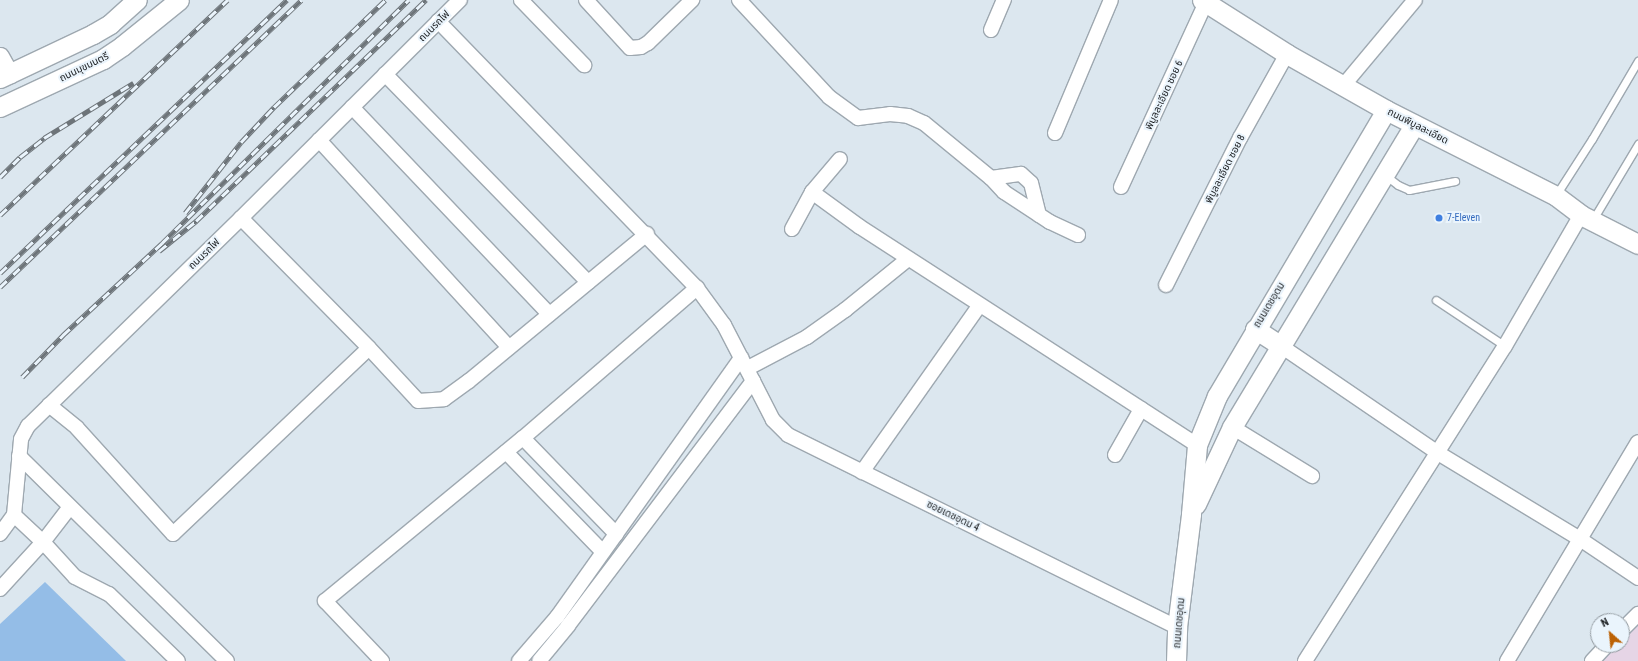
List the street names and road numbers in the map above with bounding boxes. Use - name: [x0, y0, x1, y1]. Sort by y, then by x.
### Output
- street label: ถนนรถไฟ: [416, 8, 452, 44]
- street label: ถนนมุขมนตรี: [57, 50, 111, 84]
- street label: พิบูลละเอียด ซอย 6: [1143, 58, 1185, 132]
- street label: ถนนพิบูลละเอียด: [1386, 105, 1450, 147]
- street label: พิบูลละเอียด ซอย 8: [1203, 133, 1247, 205]
- street label: ถนนรถไฟ: [186, 236, 222, 272]
- street label: ถนนเดชอุดม: [1251, 280, 1287, 330]
- street label: ซอยเดชอุดม 4: [925, 498, 981, 534]
- street label: ถนนเดชอุดม: [1171, 597, 1187, 649]

